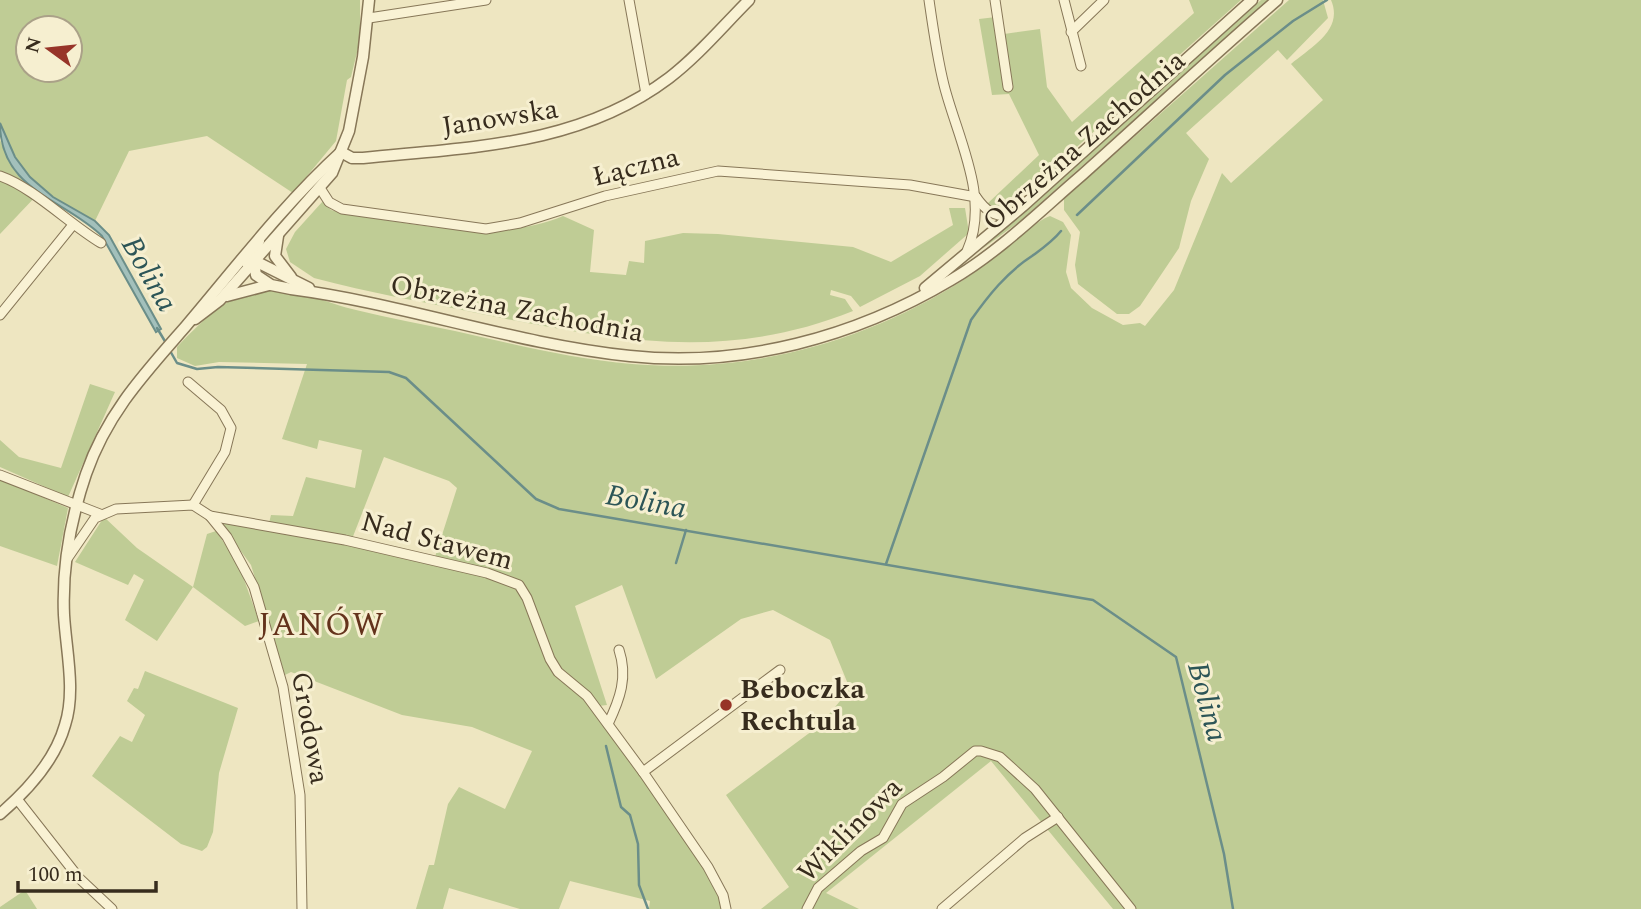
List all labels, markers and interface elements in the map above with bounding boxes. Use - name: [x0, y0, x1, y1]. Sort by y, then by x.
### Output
- north arrow: [14, 14, 84, 84]
- text: N: [18, 34, 50, 56]
- street label: Obrzeżna Zachodnia: [973, 40, 1196, 242]
- street label: Janowska: [439, 88, 562, 148]
- street label: Łączna: [588, 135, 684, 199]
- water label: Bolina: [109, 227, 189, 321]
- street label: Obrzeżna Zachodnia: [386, 263, 648, 355]
- water label: Bolina: [602, 472, 690, 532]
- street label: Nad Stawem: [356, 500, 518, 582]
- district label: JANÓW: [258, 601, 386, 650]
- water label: Bolina: [1174, 657, 1240, 747]
- street label: Grodowa: [279, 668, 341, 788]
- place label: Beboczka Rechtula: [740, 668, 865, 743]
- marker: Beboczka Rechtula: [718, 697, 734, 713]
- street label: Wiklinowa: [787, 767, 913, 893]
- scale bar: [18, 850, 156, 894]
- text: 100 m: [28, 859, 83, 891]

